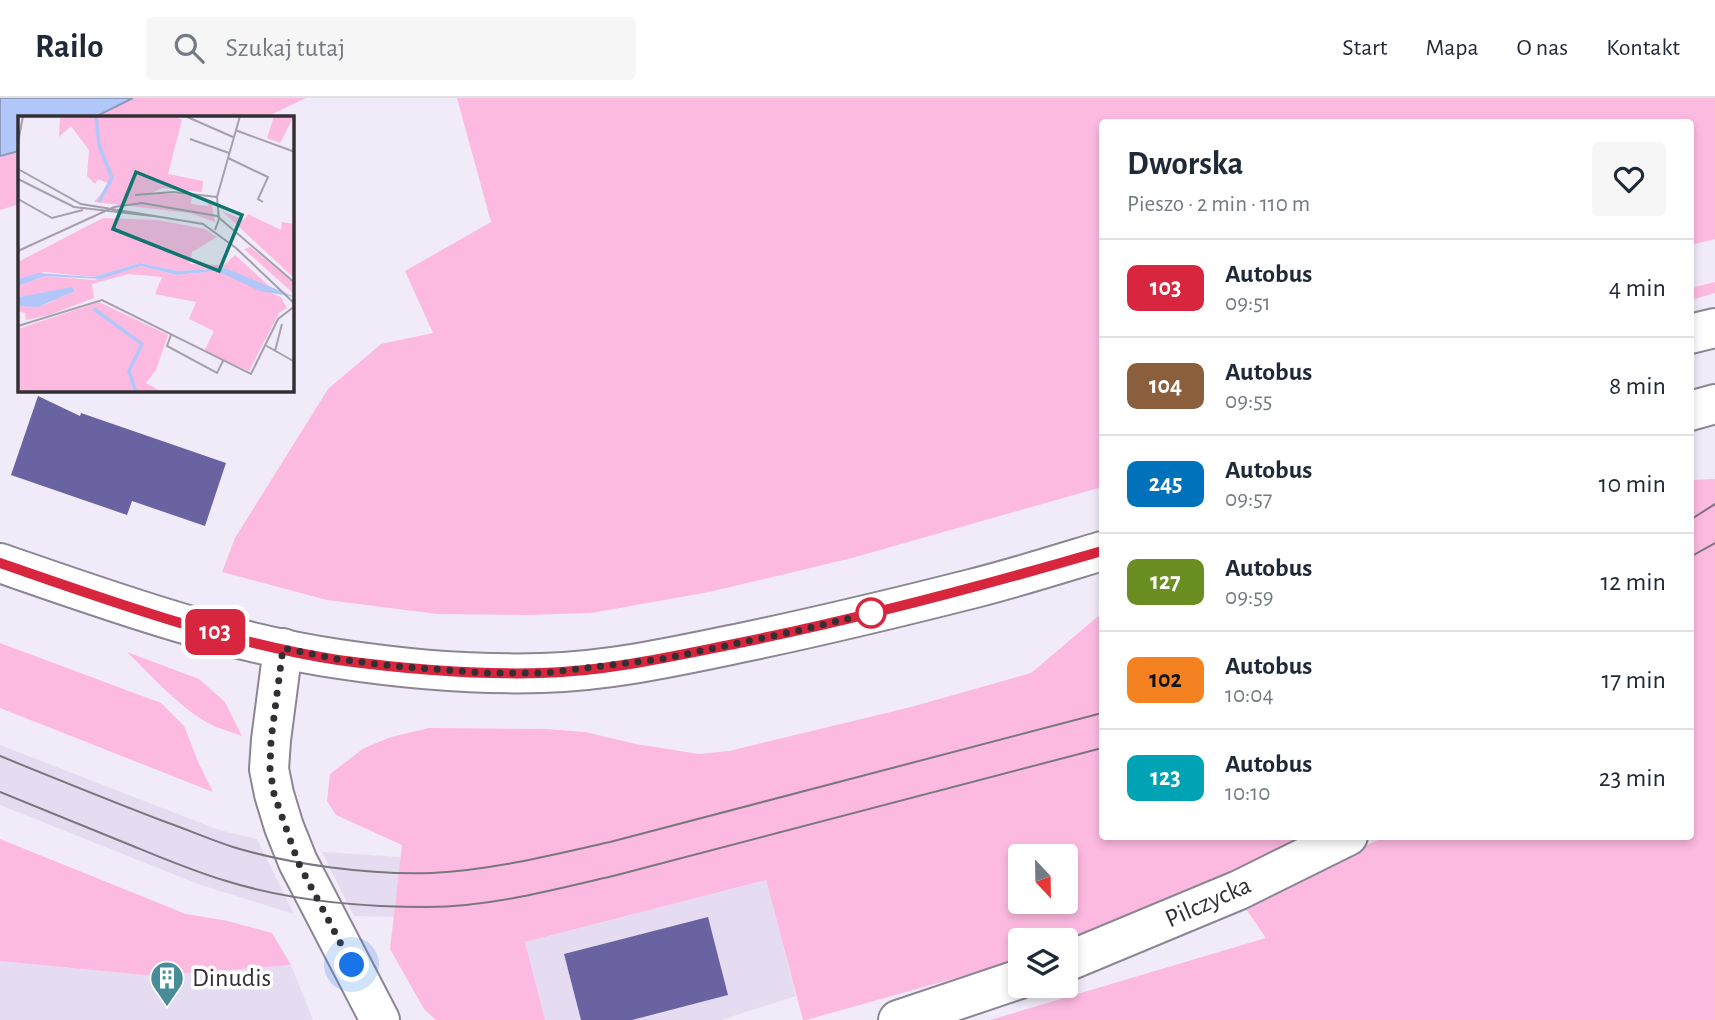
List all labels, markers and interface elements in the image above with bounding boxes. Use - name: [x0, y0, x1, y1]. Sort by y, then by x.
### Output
- search box: [146, 17, 636, 80]
- icon: search: [170, 29, 208, 67]
- text: Railo: [35, 31, 104, 64]
- text: Szukaj tutaj: [226, 35, 345, 61]
- text: Start: [1342, 36, 1387, 60]
- text: Mapa: [1425, 36, 1479, 60]
- text: O nas: [1517, 36, 1568, 60]
- text: Kontakt: [1606, 36, 1680, 60]
- inset map: [18, 116, 294, 392]
- button: heart: [1592, 142, 1666, 216]
- text: Dworska: [1127, 148, 1244, 181]
- text: Pieszo · 2 min · 110 m: [1127, 193, 1310, 216]
- text: Autobus: [1225, 261, 1312, 287]
- text: 4 min: [1609, 275, 1666, 301]
- text: 103: [1150, 276, 1181, 300]
- text: 09:51: [1225, 292, 1271, 315]
- text: Autobus: [1225, 359, 1312, 385]
- text: 8 min: [1609, 373, 1666, 399]
- text: 104: [1149, 374, 1182, 398]
- text: 09:55: [1225, 390, 1272, 413]
- text: Autobus: [1225, 457, 1312, 483]
- text: 10 min: [1599, 471, 1666, 497]
- text: 245: [1149, 472, 1182, 496]
- text: 09:57: [1225, 488, 1272, 511]
- text: Autobus: [1225, 555, 1312, 581]
- text: 12 min: [1600, 569, 1666, 595]
- text: 127: [1150, 570, 1181, 594]
- text: 09:59: [1225, 586, 1274, 609]
- unlabelled marker: [856, 598, 886, 628]
- line badge: 103: [175, 609, 255, 655]
- text: 103: [199, 620, 231, 644]
- text: Autobus: [1225, 653, 1312, 679]
- text: 17 min: [1601, 667, 1666, 693]
- text: 102: [1149, 668, 1182, 692]
- text: 10:04: [1225, 684, 1274, 707]
- text: Autobus: [1225, 751, 1312, 777]
- text: 23 min: [1599, 765, 1666, 791]
- text: 123: [1150, 766, 1181, 790]
- text: 10:10: [1225, 782, 1270, 805]
- north arrow: [1008, 844, 1078, 914]
- map controls: [1008, 844, 1078, 998]
- street label: Pilczycka: [1161, 872, 1255, 932]
- button: layers: [1008, 928, 1078, 998]
- your location: [334, 947, 369, 982]
- building icon: Dinudis: [148, 959, 186, 1008]
- place label: Dinudis: [192, 965, 271, 991]

